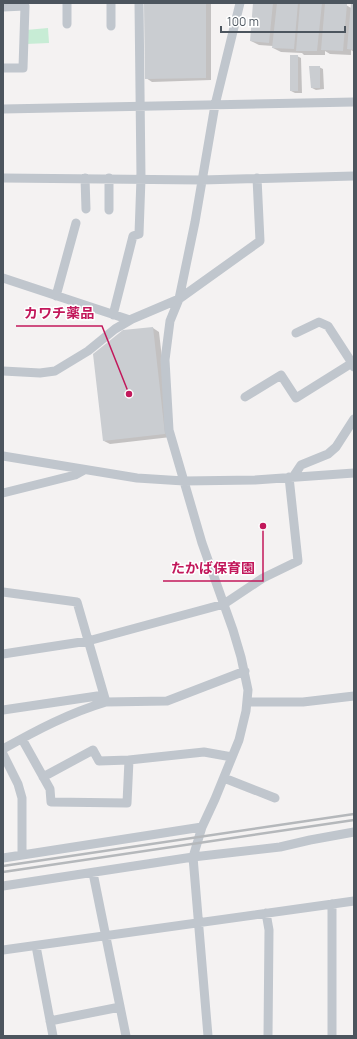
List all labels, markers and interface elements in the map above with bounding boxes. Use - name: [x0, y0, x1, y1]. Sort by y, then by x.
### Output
- scale bar: [221, 8, 345, 34]
- text: 100 m: [227, 13, 259, 30]
- callout: カワチ薬品: [16, 300, 102, 326]
- text: カワチ薬品: [24, 303, 94, 322]
- callout: たかば保育園: [163, 555, 263, 581]
- text: たかば保育園: [171, 558, 255, 577]

